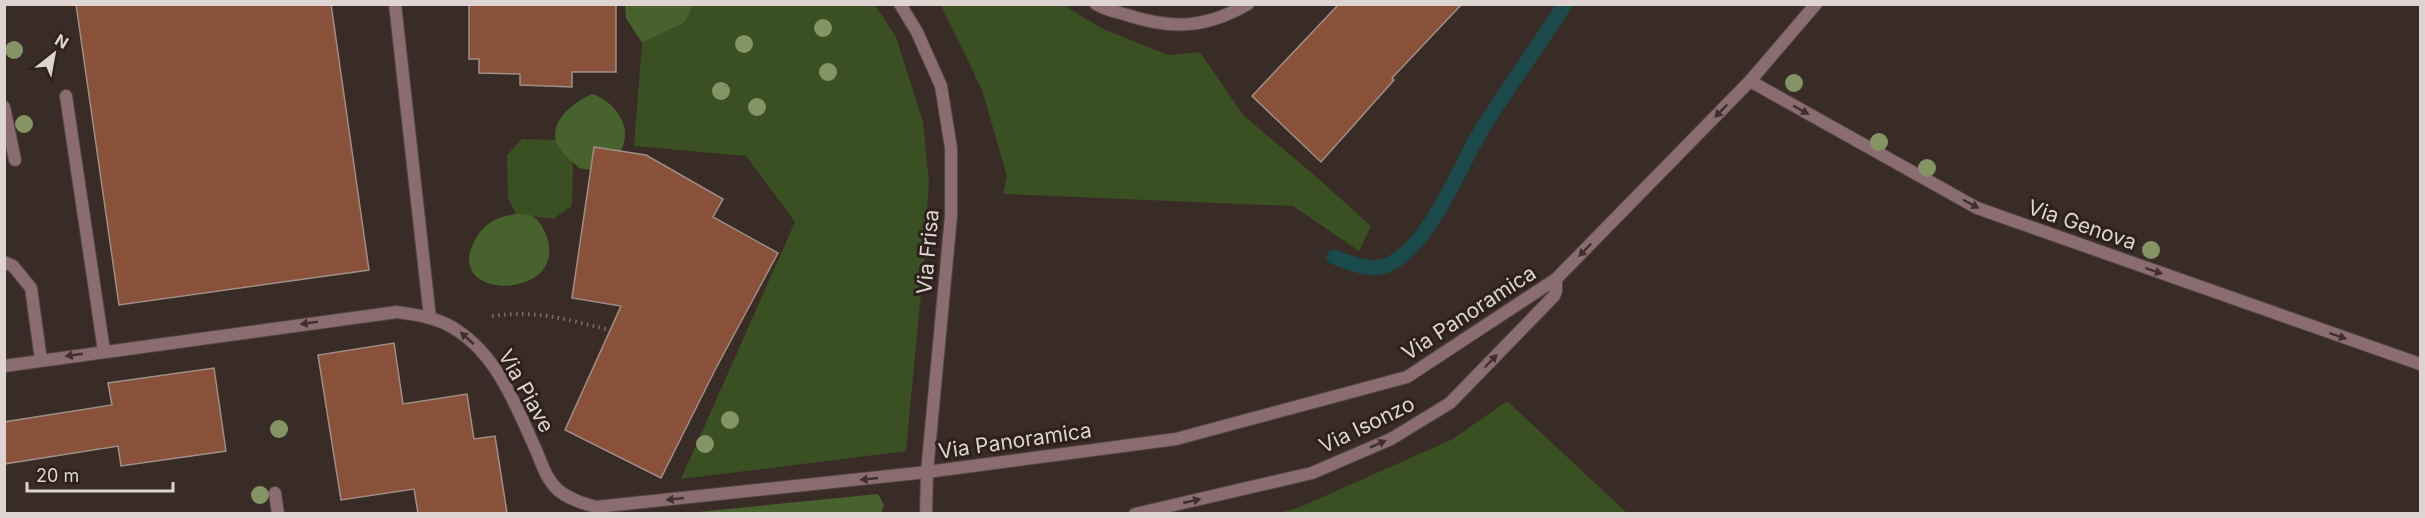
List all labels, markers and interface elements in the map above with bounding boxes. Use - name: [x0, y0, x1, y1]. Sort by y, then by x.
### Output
- north arrow: [24, 24, 84, 84]
- text: N: [51, 29, 72, 53]
- one-way arrow: [1714, 103, 1728, 118]
- one-way arrow: [1793, 105, 1810, 115]
- street label: Via Genova: [2025, 194, 2140, 255]
- one-way arrow: [1963, 199, 1980, 209]
- street label: Via Frisa: [911, 208, 944, 296]
- one-way arrow: [1578, 242, 1592, 256]
- street label: Via Panoramica: [1397, 260, 1540, 365]
- one-way arrow: [2145, 267, 2163, 277]
- one-way arrow: [300, 319, 319, 328]
- one-way arrow: [2329, 331, 2347, 341]
- one-way arrow: [460, 332, 475, 345]
- street label: Via Piave: [493, 345, 559, 437]
- one-way arrow: [65, 351, 84, 360]
- one-way arrow: [1484, 354, 1498, 369]
- street label: Via Isonzo: [1315, 391, 1418, 458]
- street label: Via Panoramica: [937, 417, 1093, 464]
- one-way arrow: [1370, 440, 1387, 449]
- scale bar: [27, 455, 172, 493]
- text: 20 m: [36, 465, 79, 486]
- one-way arrow: [859, 474, 878, 484]
- one-way arrow: [665, 494, 684, 504]
- one-way arrow: [1183, 495, 1202, 505]

